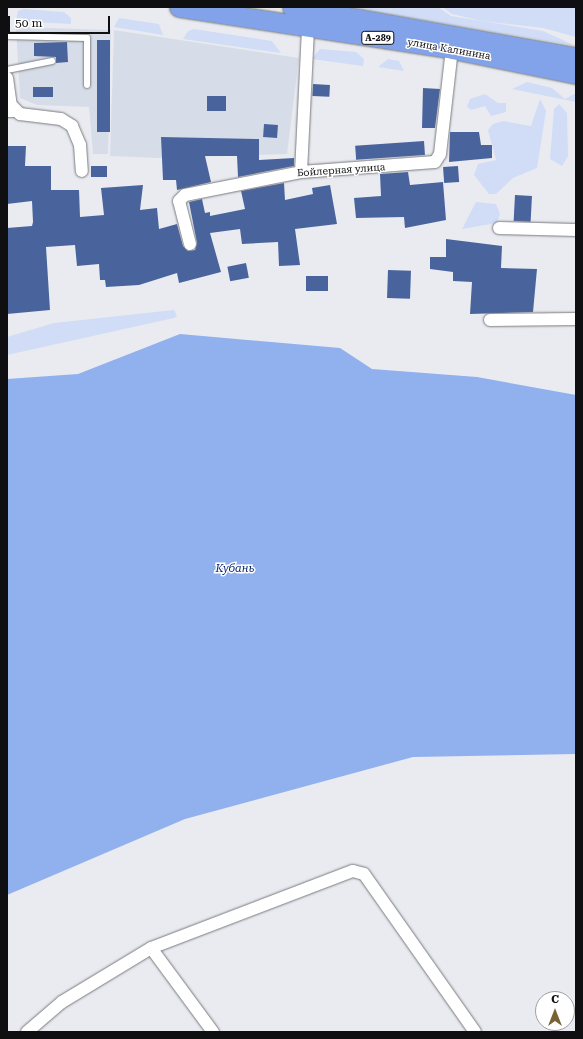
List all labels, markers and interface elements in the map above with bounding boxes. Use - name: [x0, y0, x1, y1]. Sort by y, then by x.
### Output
- scale bar: [10, 8, 112, 34]
- text: 50 m: [15, 16, 42, 30]
- road number: А-289: [361, 31, 395, 45]
- street label: улица Калинина: [407, 36, 491, 62]
- street label: Бойлерная улица: [296, 161, 386, 179]
- water label: Кубань: [216, 562, 254, 576]
- north arrow: [535, 991, 575, 1031]
- text: С: [551, 993, 559, 1006]

